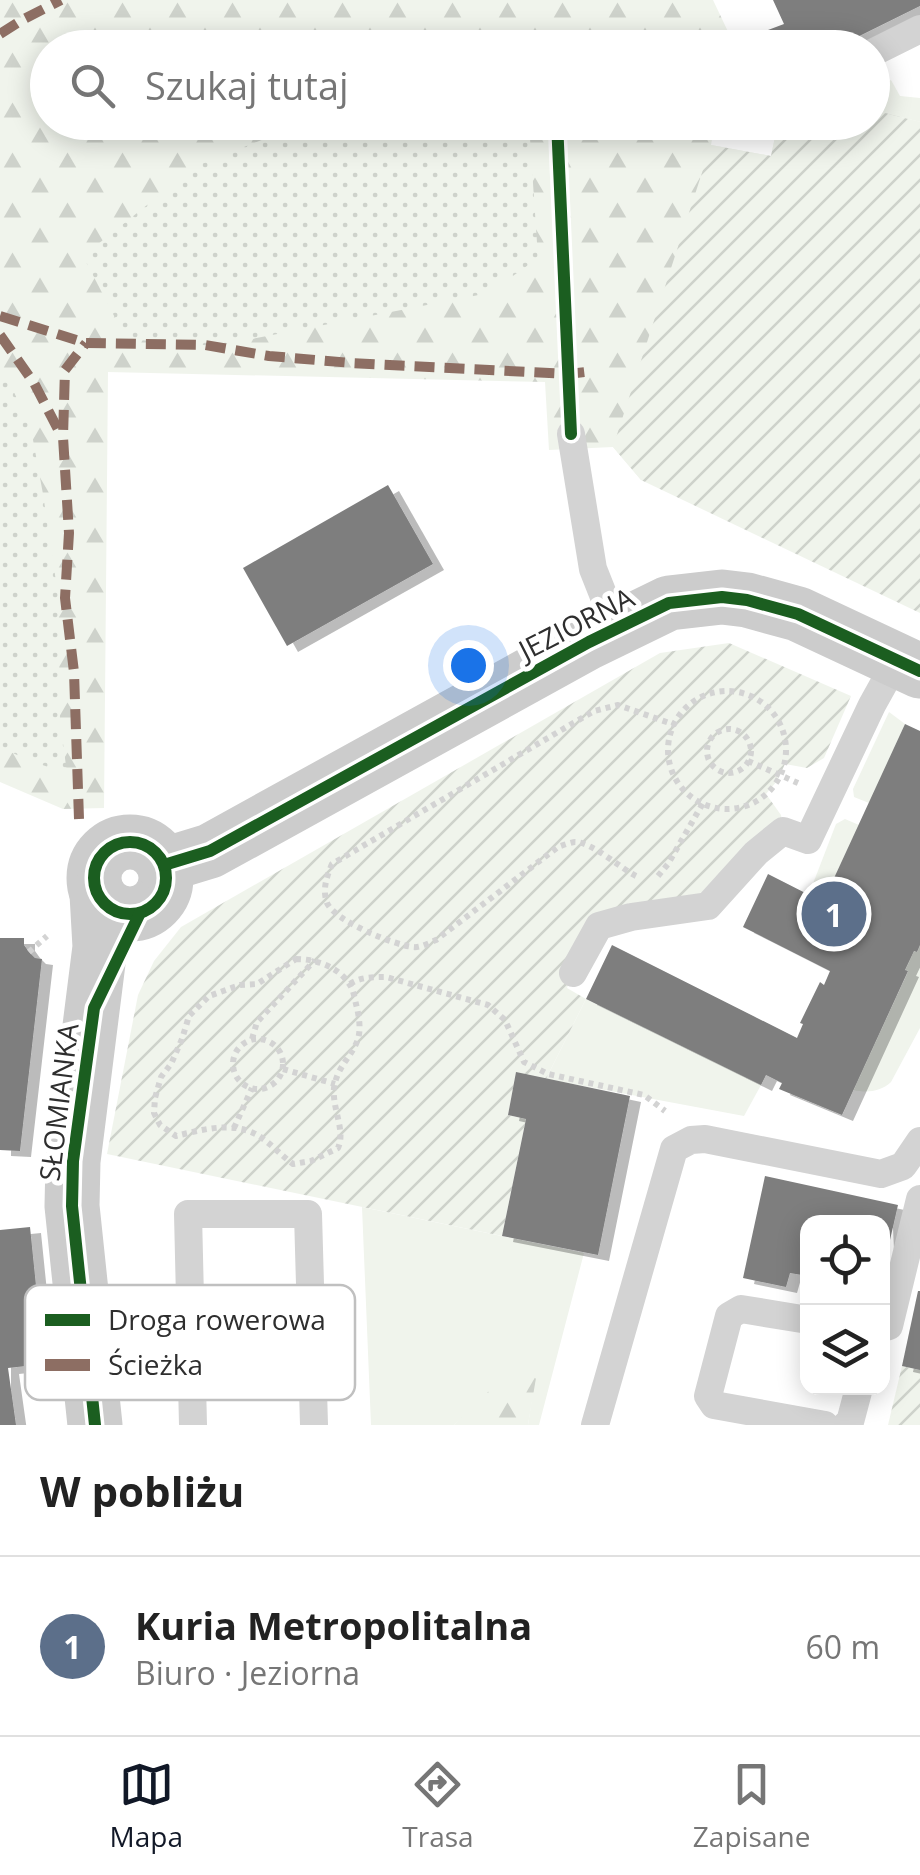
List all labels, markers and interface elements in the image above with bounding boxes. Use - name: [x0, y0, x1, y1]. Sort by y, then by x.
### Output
- search box: [30, 30, 890, 140]
- icon: search: [65, 58, 120, 113]
- text: Szukaj tutaj: [145, 59, 349, 111]
- street label: JEZIORNA: [509, 578, 640, 670]
- your location: [443, 640, 494, 691]
- pin: 1: [802, 876, 866, 952]
- street label: SŁOMIANKA: [29, 1021, 87, 1183]
- map controls: [800, 1215, 890, 1395]
- button: locate: [800, 1215, 890, 1305]
- legend: [25, 1285, 355, 1400]
- text: Droga rowerowa: [108, 1300, 326, 1338]
- button: layers: [800, 1305, 890, 1395]
- text: Ścieżka: [108, 1345, 203, 1383]
- text: W pobliżu: [40, 1462, 244, 1519]
- text: Kuria Metropolitalna: [135, 1599, 532, 1651]
- text: 1: [63, 1625, 82, 1668]
- text: 60 m: [805, 1625, 880, 1668]
- text: Biuro · Jeziorna: [135, 1651, 360, 1694]
- tab: Mapa: [110, 1757, 183, 1855]
- tab: Trasa: [402, 1757, 474, 1855]
- tab: Zapisane: [693, 1757, 810, 1855]

